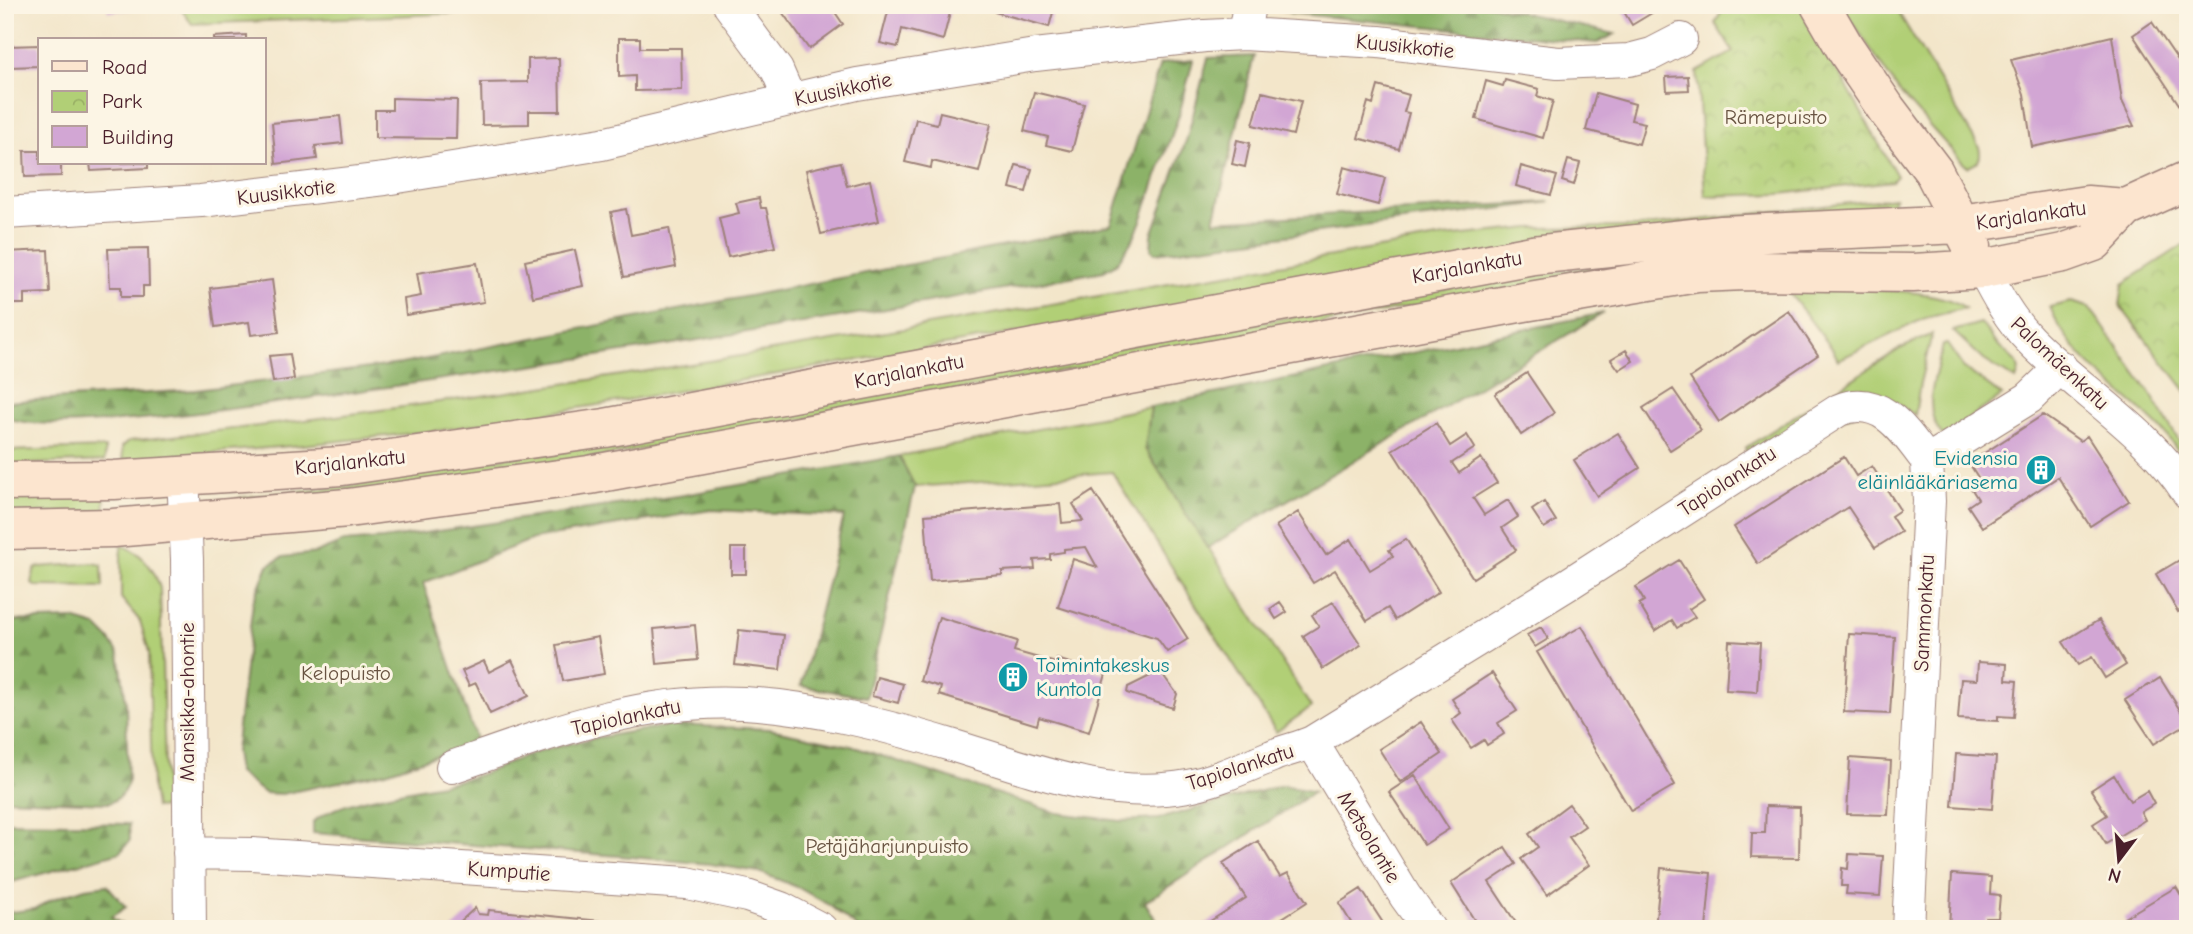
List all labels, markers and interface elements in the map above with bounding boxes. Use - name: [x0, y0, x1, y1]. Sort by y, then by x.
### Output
- street label: Kuusikkotie: [1355, 29, 1455, 63]
- legend: [38, 38, 266, 164]
- text: Road: [102, 55, 147, 79]
- street label: Kuusikkotie: [792, 67, 894, 111]
- text: Park: [102, 89, 142, 113]
- park label: Rämepuisto: [1725, 105, 1827, 129]
- text: Building: [102, 125, 174, 149]
- street label: Kuusikkotie: [235, 174, 337, 210]
- street label: Karjalankatu: [1974, 195, 2088, 235]
- street label: Karjalankatu: [1410, 246, 1524, 288]
- street label: Palomäenkatu: [2006, 312, 2114, 414]
- street label: Karjalankatu: [852, 349, 966, 393]
- street label: Tapiolankatu: [1674, 441, 1780, 521]
- street label: Karjalankatu: [294, 444, 406, 480]
- place label: Evidensia eläinlääkäriasema: [1857, 446, 2018, 494]
- building icon: Evidensia eläinlääkäriasema: [2024, 453, 2058, 487]
- street label: Sammonkatu: [1909, 554, 1939, 672]
- street label: Mansikka-ahontie: [175, 623, 199, 781]
- place label: Toimintakeskus Kuntola: [1036, 653, 1169, 701]
- building icon: Toimintakeskus Kuntola: [996, 660, 1030, 694]
- park label: Kelopuisto: [301, 661, 391, 685]
- street label: Tapiolankatu: [569, 694, 683, 740]
- street label: Tapiolankatu: [1183, 738, 1297, 796]
- street label: Metsolantie: [1332, 787, 1406, 887]
- north arrow: [2084, 825, 2154, 895]
- park label: Petäjäharjunpuisto: [805, 834, 969, 858]
- street label: Kumputie: [467, 856, 551, 886]
- text: N: [2106, 863, 2124, 888]

